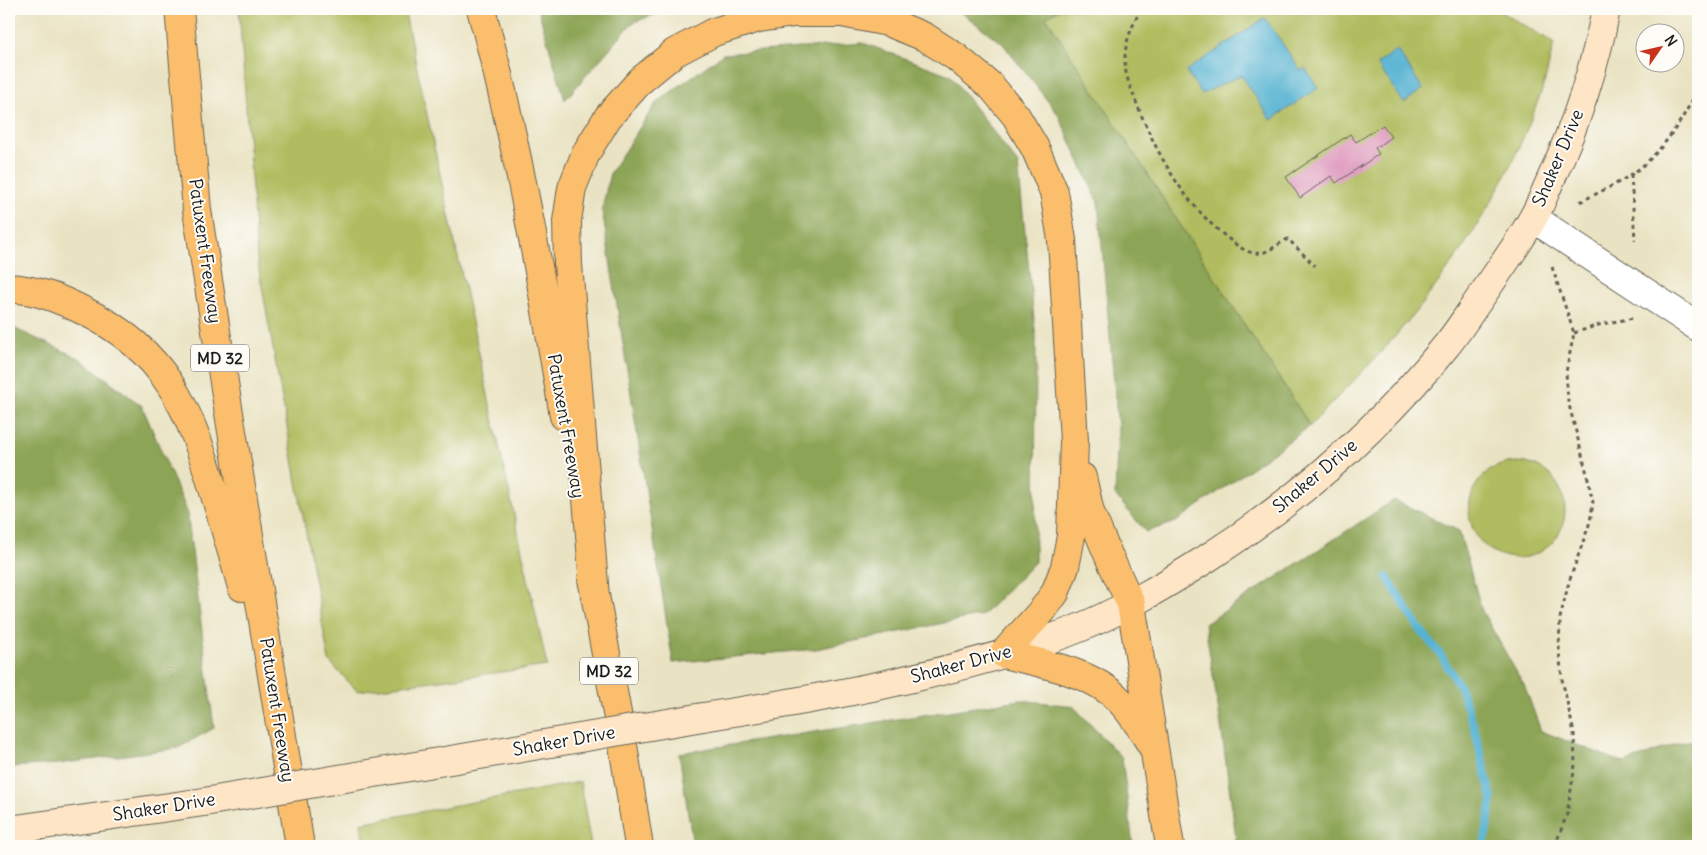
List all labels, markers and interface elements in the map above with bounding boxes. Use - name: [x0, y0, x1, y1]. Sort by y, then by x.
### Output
- north arrow: [1634, 22, 1684, 72]
- text: N: [1661, 32, 1681, 50]
- street label: Shaker Drive: [1527, 106, 1588, 210]
- street label: Patuxent Freeway: [184, 177, 227, 325]
- road number: MD 32: [191, 344, 249, 372]
- street label: Patuxent Freeway: [542, 352, 591, 500]
- street label: Shaker Drive: [1268, 434, 1362, 518]
- street label: Patuxent Freeway: [255, 636, 300, 784]
- street label: Shaker Drive: [908, 639, 1014, 688]
- road number: MD 32: [580, 658, 638, 684]
- street label: Shaker Drive: [511, 720, 617, 761]
- street label: Shaker Drive: [111, 787, 217, 826]

